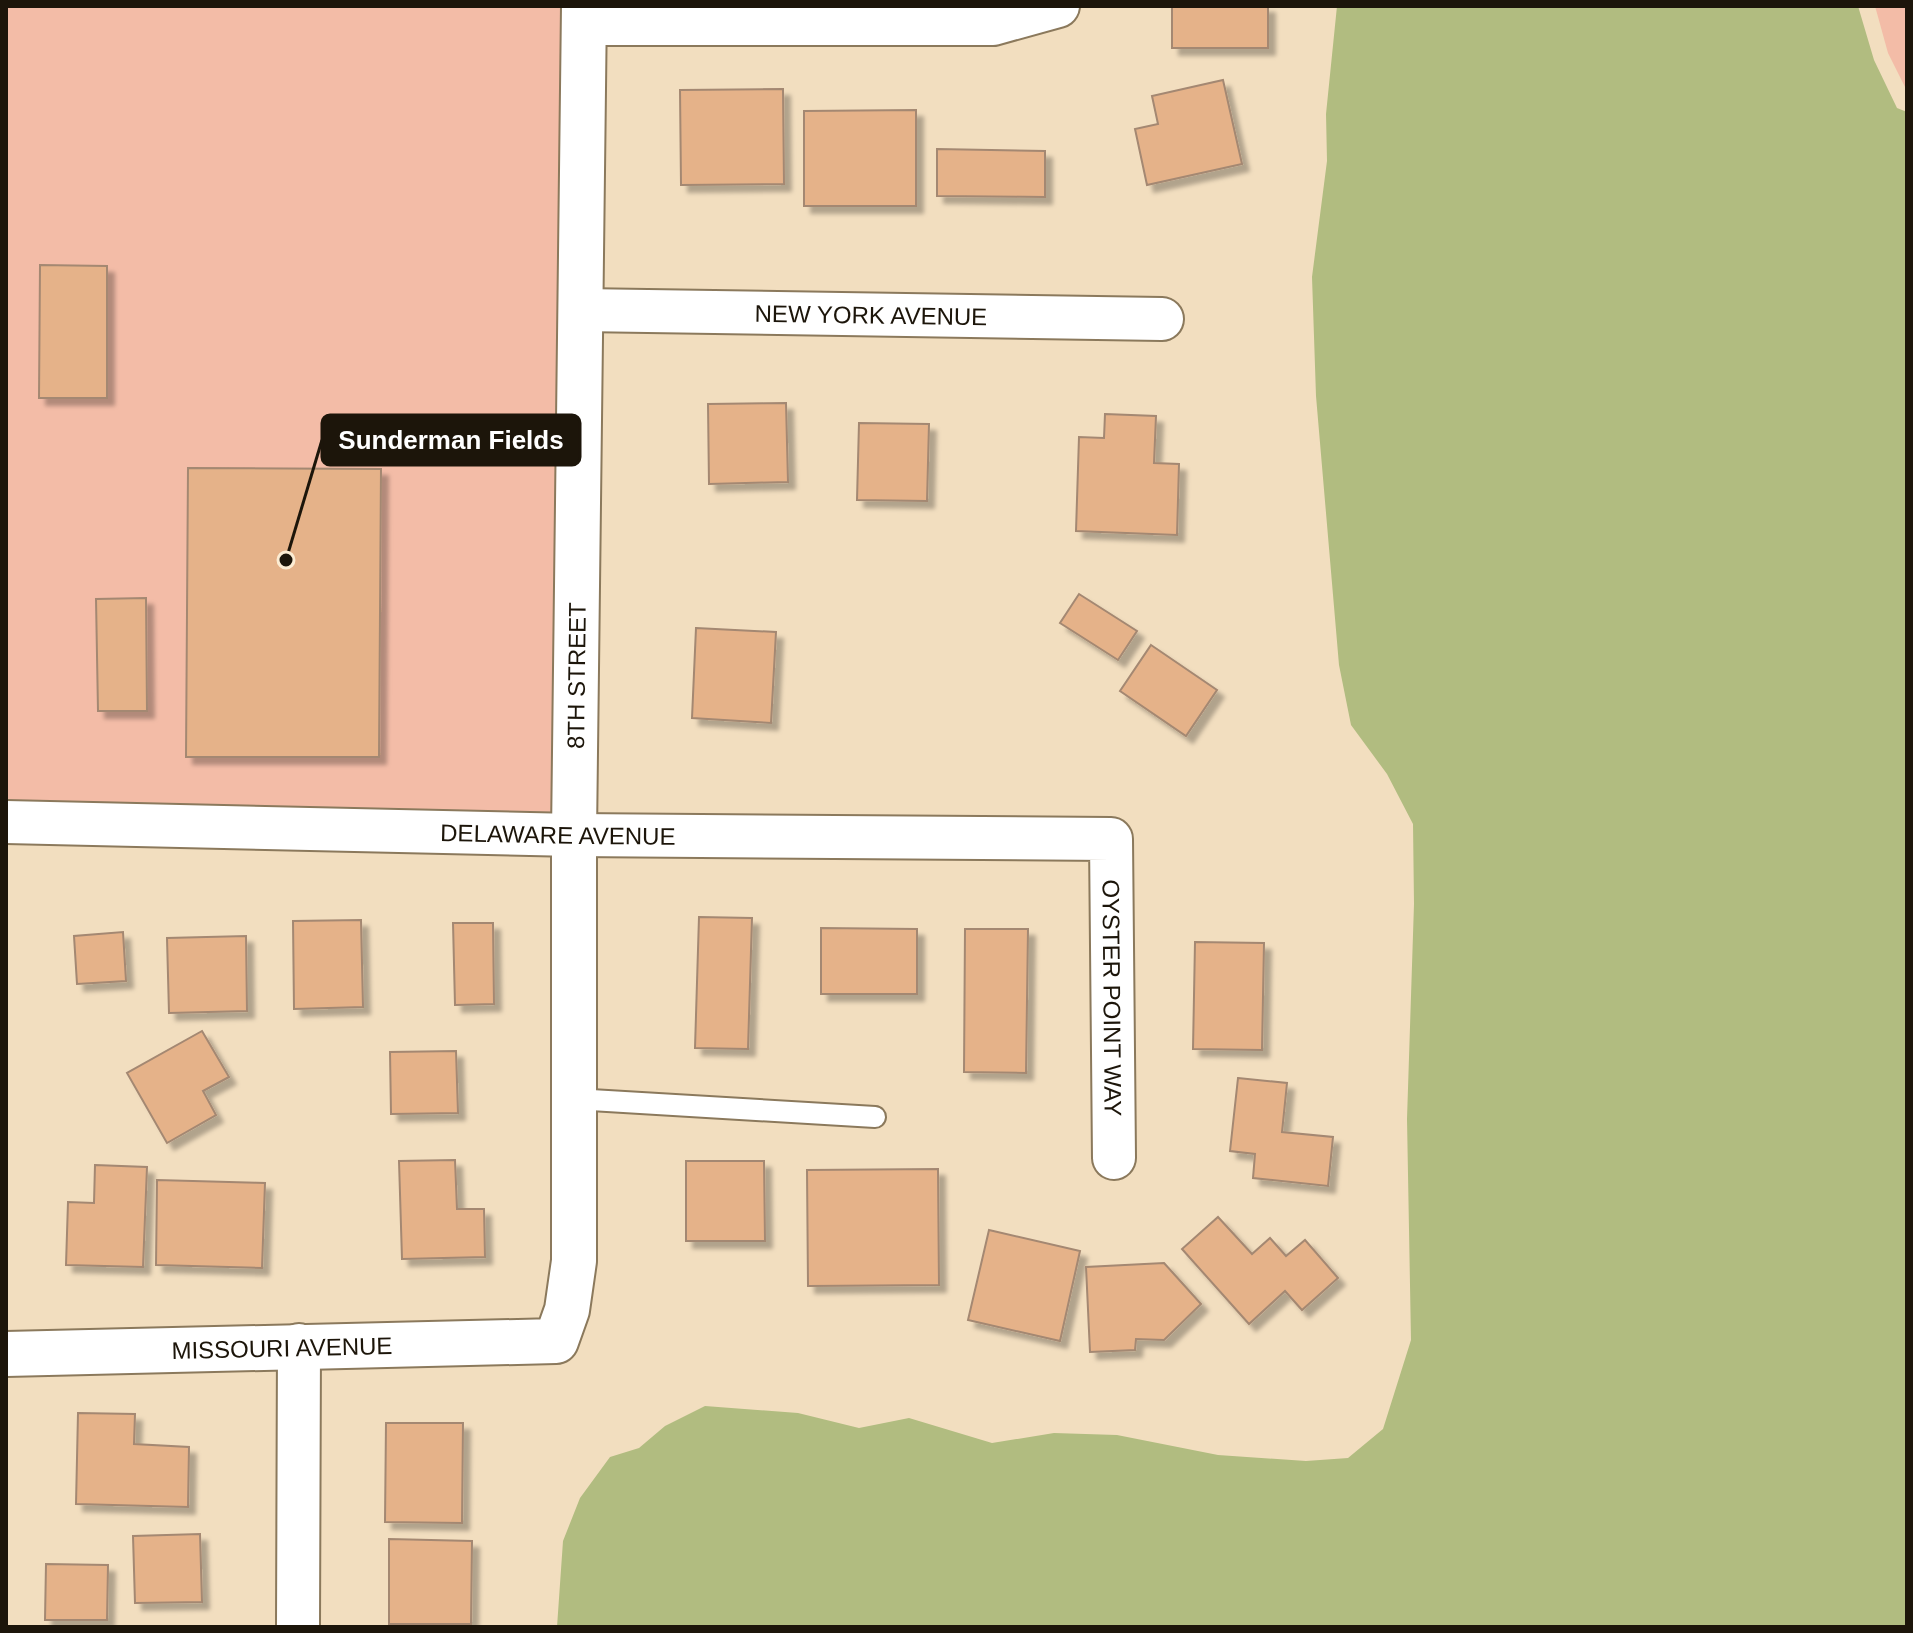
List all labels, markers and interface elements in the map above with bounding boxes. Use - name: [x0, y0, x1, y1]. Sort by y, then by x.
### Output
- street label: NEW YORK AVENUE: [754, 299, 987, 330]
- callout: Sunderman Fields: [322, 415, 580, 465]
- text: Sunderman Fields: [338, 425, 564, 455]
- street label: 8TH STREET: [562, 602, 590, 749]
- street label: DELAWARE AVENUE: [440, 818, 676, 849]
- street label: OYSTER POINT WAY: [1098, 879, 1127, 1116]
- street label: MISSOURI AVENUE: [171, 1331, 393, 1364]

